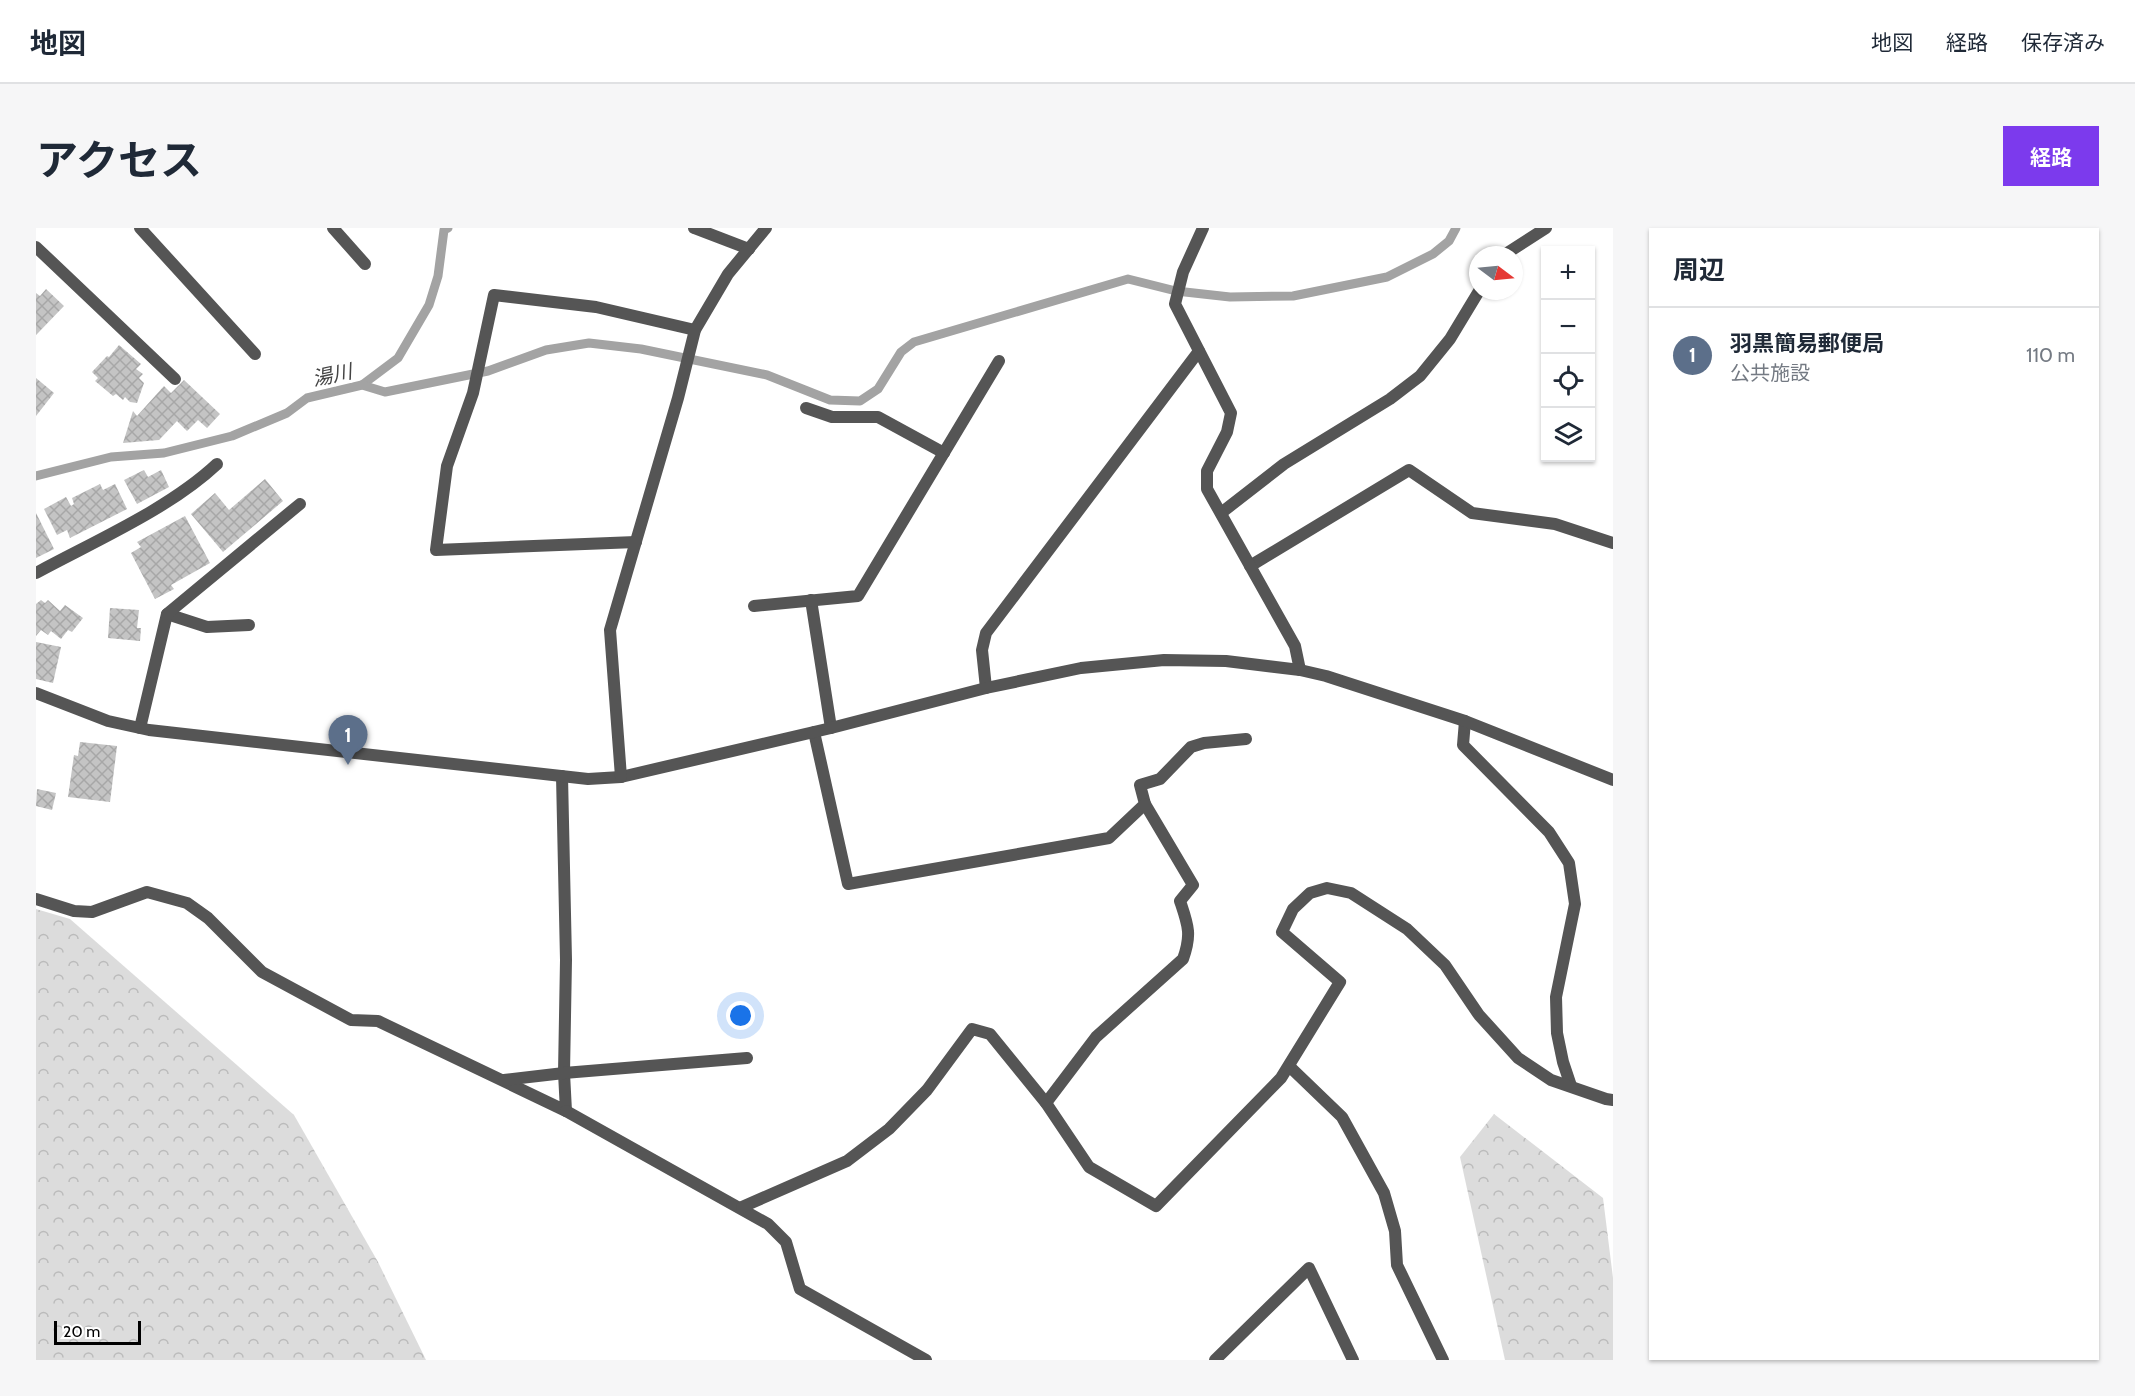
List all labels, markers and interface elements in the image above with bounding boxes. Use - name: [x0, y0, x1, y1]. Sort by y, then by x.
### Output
- text: 地図: [30, 26, 86, 60]
- text: 地図: [1871, 30, 1913, 55]
- text: 経路: [1946, 30, 1988, 55]
- text: 保存済み: [2021, 30, 2105, 55]
- button: 経路: [2003, 126, 2099, 186]
- text: アクセス: [36, 134, 202, 186]
- north arrow: [1469, 246, 1523, 300]
- map controls: [1541, 246, 1595, 462]
- button: +: [1541, 246, 1595, 300]
- text: 周辺: [1673, 254, 1725, 286]
- button: −: [1541, 300, 1595, 354]
- text: 羽黒簡易郵便局: [1730, 330, 1884, 357]
- text: 1: [1689, 343, 1696, 367]
- text: 110 m: [2026, 343, 2075, 367]
- button: locate: [1541, 354, 1595, 408]
- water label: 湯川: [310, 359, 356, 391]
- text: 公共施設: [1730, 361, 1810, 385]
- button: layers: [1541, 408, 1595, 462]
- pin: 1: [328, 716, 368, 765]
- your location: [726, 1001, 755, 1030]
- scale bar: [54, 1318, 141, 1346]
- text: 20 m: [63, 1322, 100, 1341]

